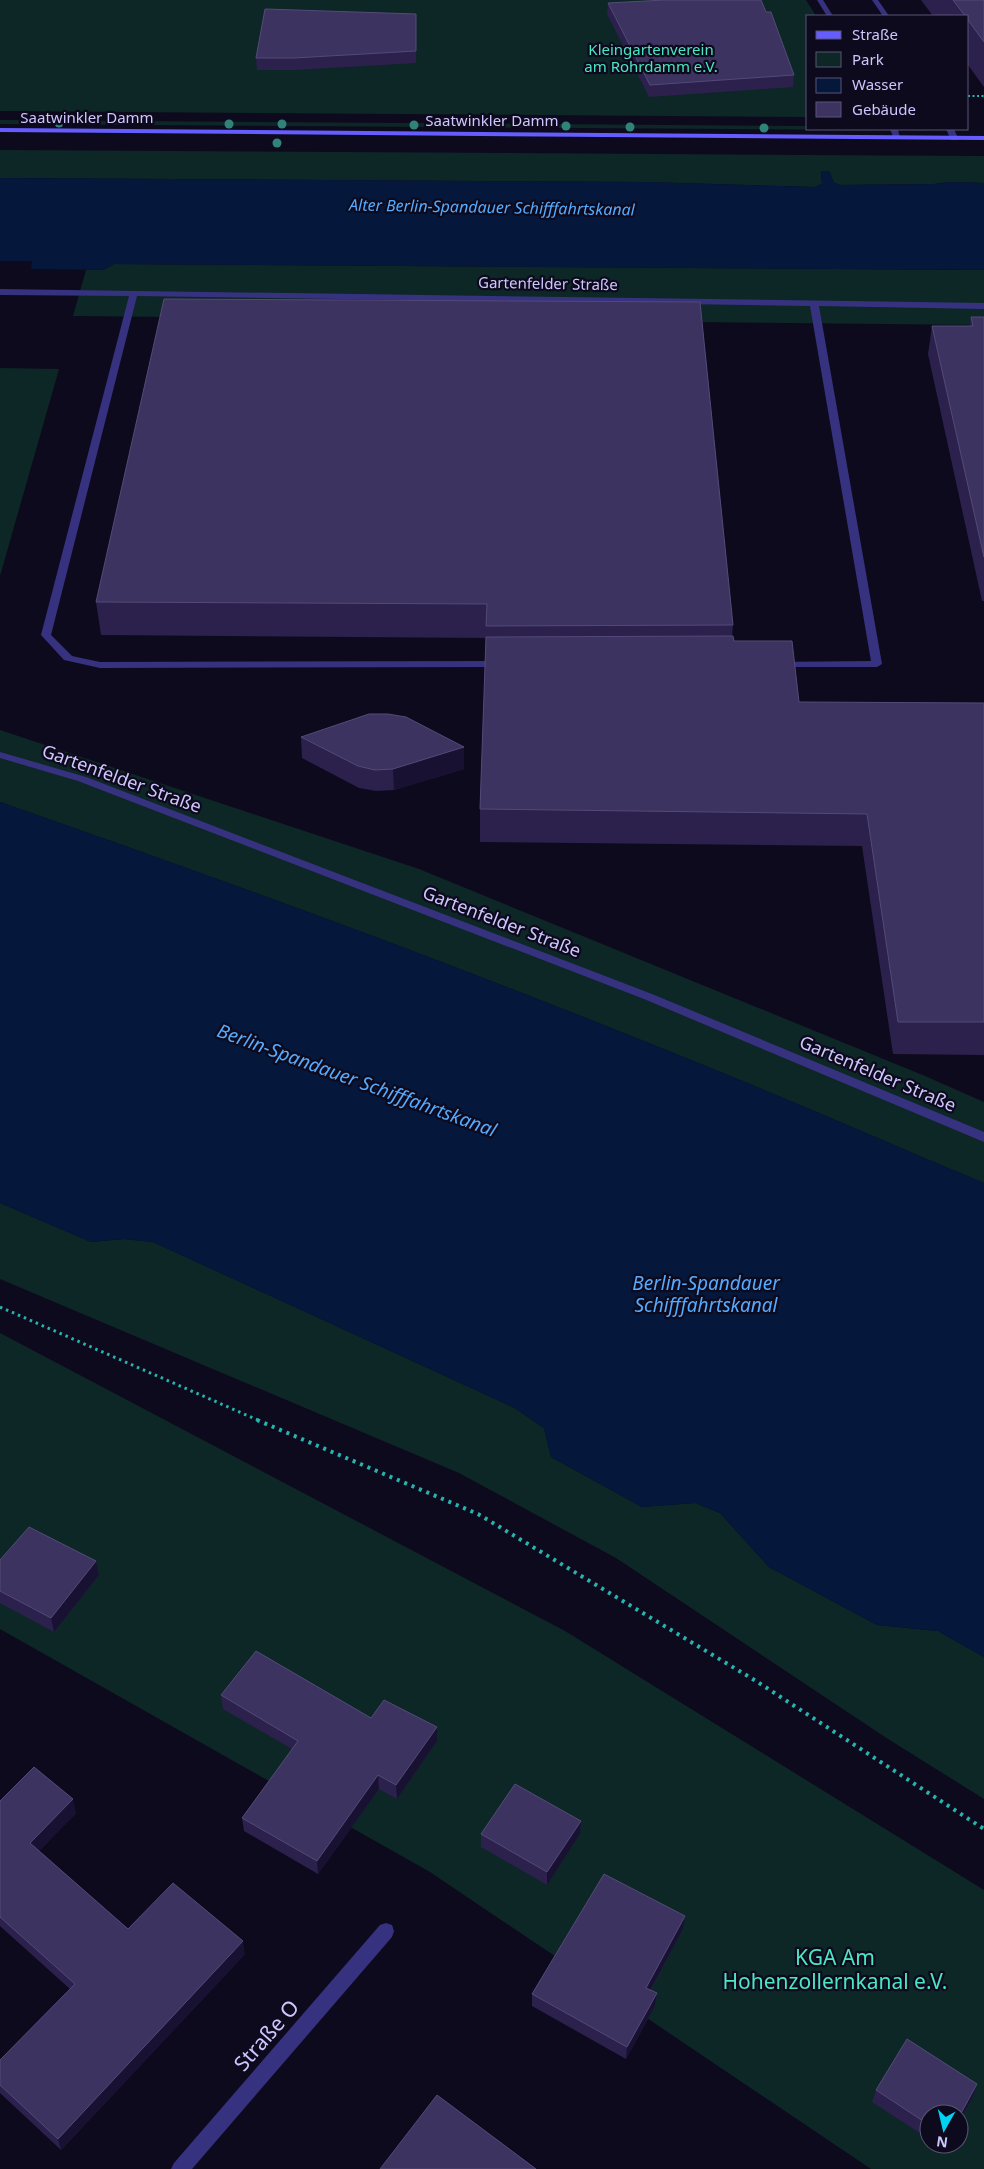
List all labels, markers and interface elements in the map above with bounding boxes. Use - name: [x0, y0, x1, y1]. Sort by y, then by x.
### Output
- legend: [806, 15, 969, 130]
- text: Straße: [852, 24, 898, 44]
- park label: Kleingartenverein am Rohrdamm e.V.: [584, 39, 718, 76]
- text: Park: [852, 49, 884, 69]
- text: Wasser: [852, 74, 903, 94]
- text: Gebäude: [852, 99, 916, 119]
- street label: Saatwinkler Damm: [20, 107, 154, 127]
- street label: Saatwinkler Damm: [425, 110, 559, 130]
- water label: Alter Berlin-Spandauer Schifffahrtskanal: [348, 193, 636, 221]
- street label: Gartenfelder Straße: [478, 272, 618, 294]
- street label: Gartenfelder Straße: [39, 738, 205, 818]
- street label: Gartenfelder Straße: [419, 880, 585, 962]
- water label: Berlin-Spandauer Schifffahrtskanal: [214, 1017, 501, 1143]
- street label: Gartenfelder Straße: [796, 1029, 960, 1117]
- water label: Berlin-Spandauer Schifffahrtskanal: [632, 1270, 781, 1318]
- park label: KGA Am Hohenzollernkanal e.V.: [723, 1943, 948, 1995]
- street label: Straße O: [227, 1993, 305, 2077]
- north arrow: [919, 2104, 969, 2154]
- text: N: [935, 2132, 949, 2153]

